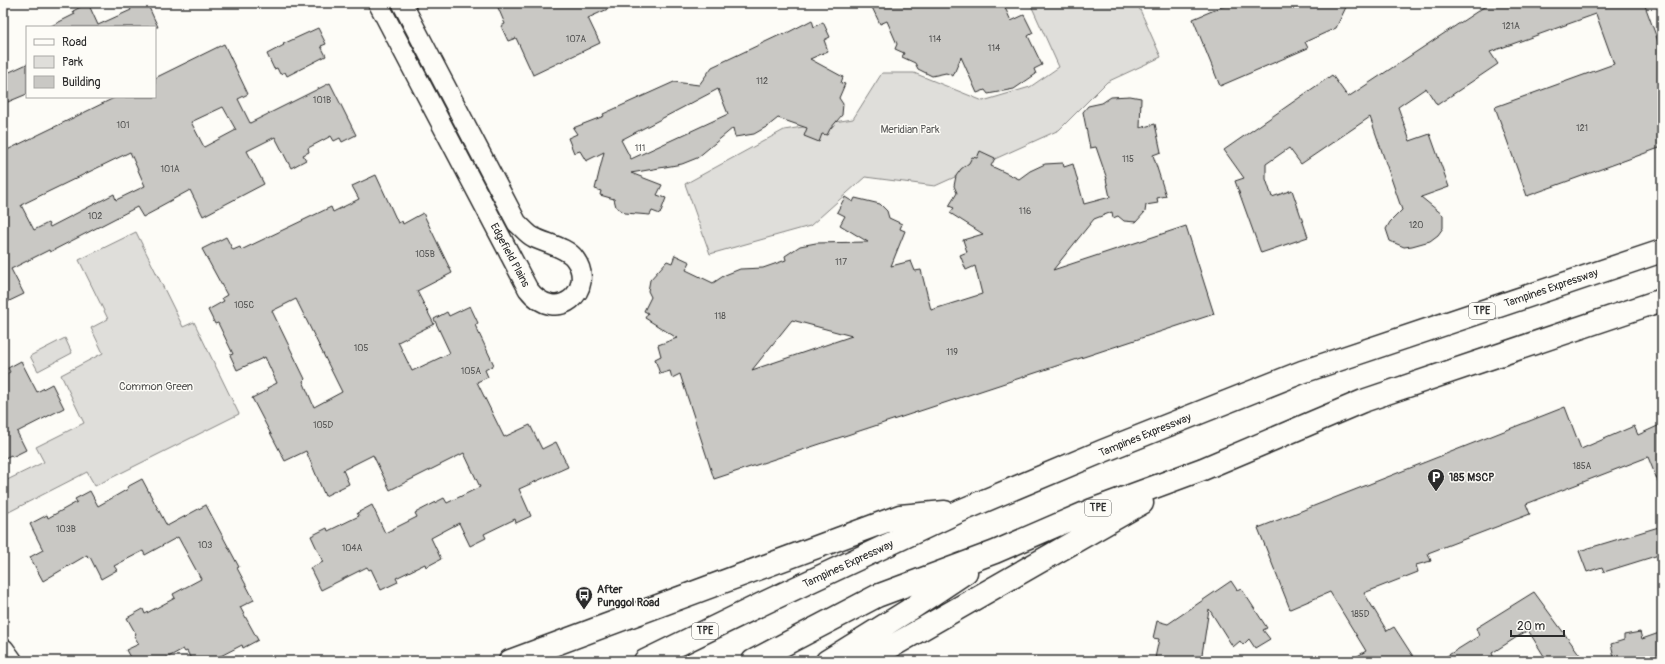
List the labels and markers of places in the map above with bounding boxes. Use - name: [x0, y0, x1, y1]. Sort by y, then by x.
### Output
- parking icon: 185 MSCP: [1426, 467, 1446, 492]
- place label: 185 MSCP: [1449, 471, 1494, 484]
- place label: After Punggol Road: [597, 583, 660, 609]
- bus stop icon: After Punggol Road: [574, 585, 594, 610]

